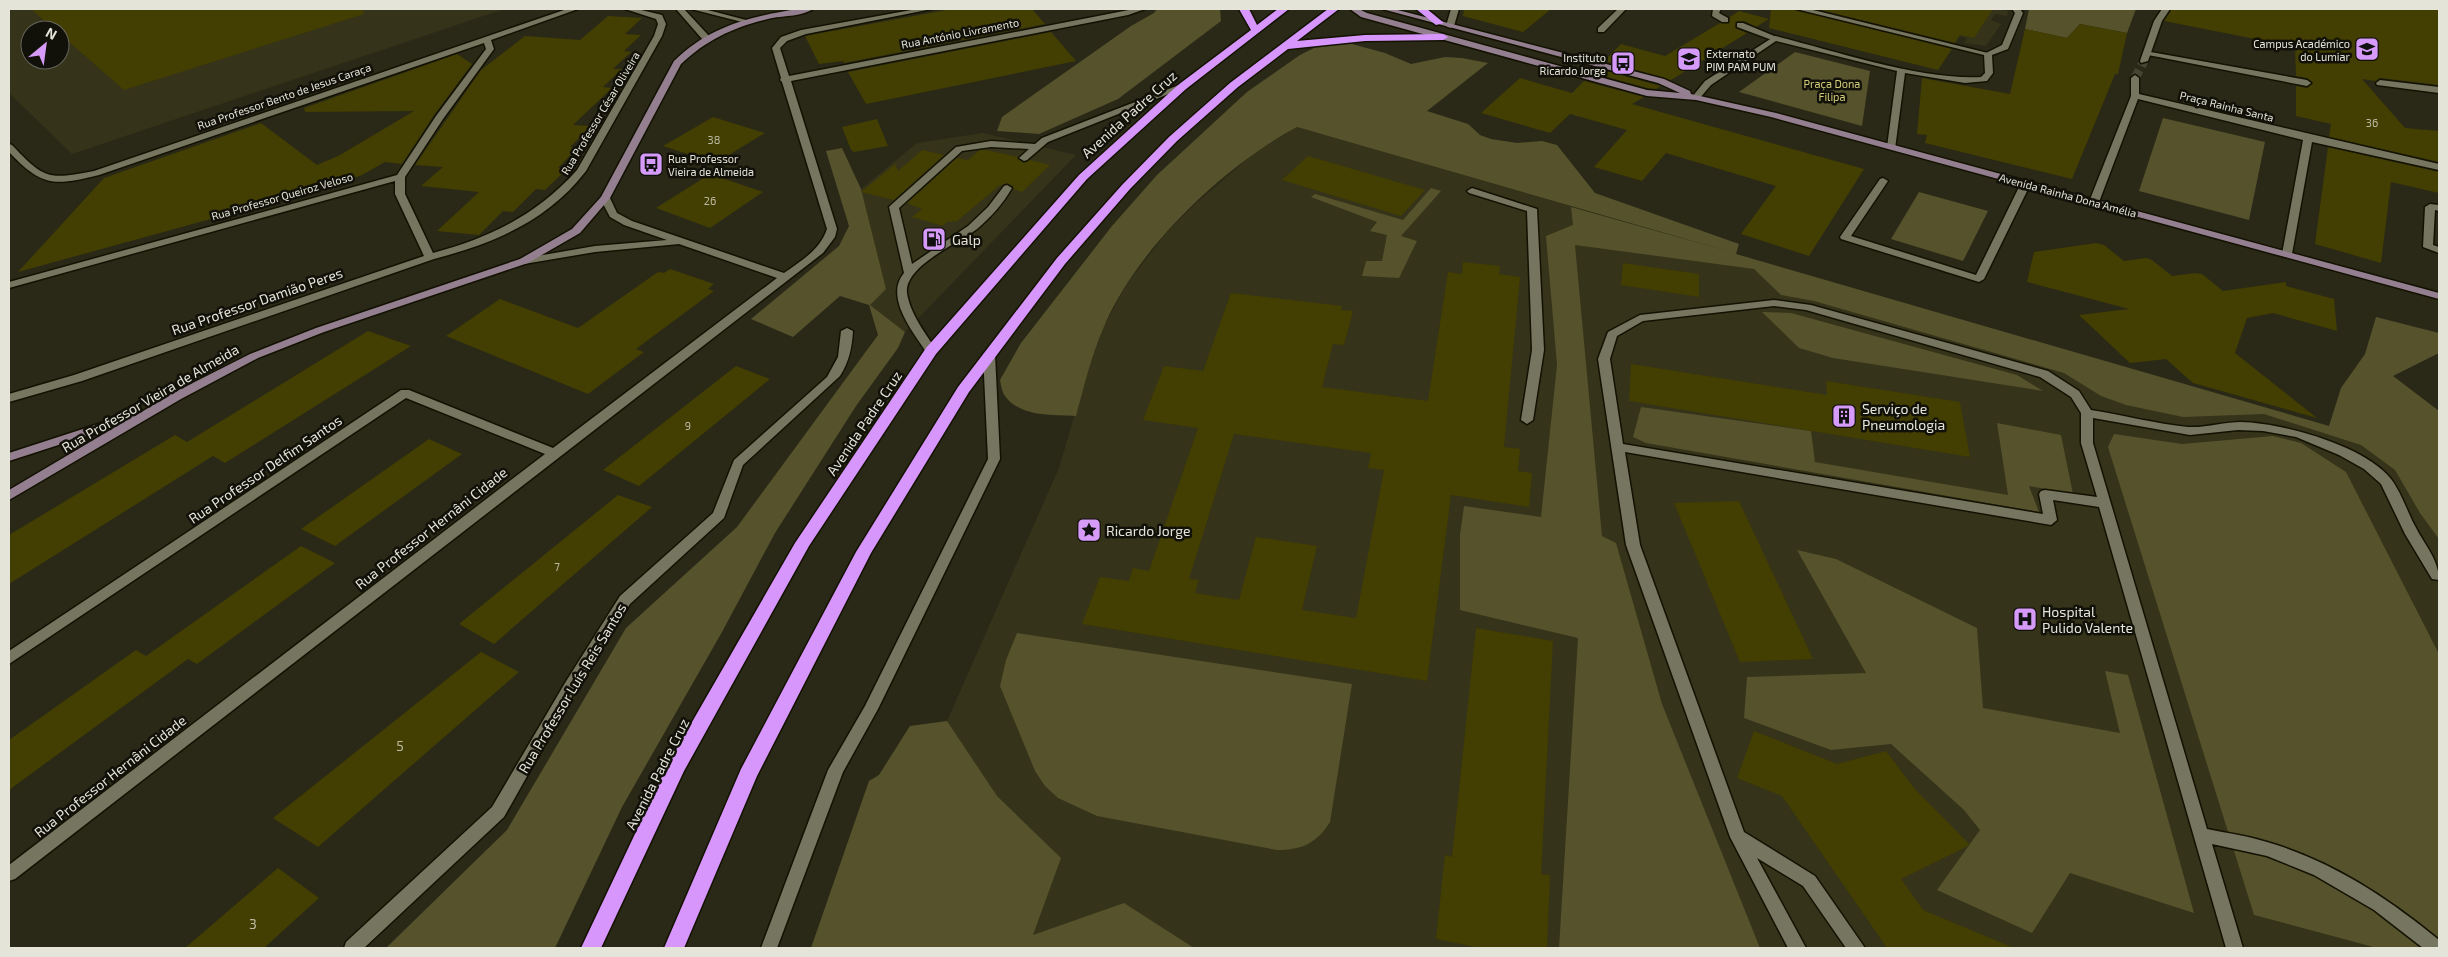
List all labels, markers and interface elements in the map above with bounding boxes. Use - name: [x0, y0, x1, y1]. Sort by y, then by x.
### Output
- street label: Rua António Livramento: [900, 15, 1020, 51]
- north arrow: [20, 20, 70, 70]
- text: N: [43, 23, 60, 43]
- school or university icon: Campus Académico do Lumiar: [2354, 36, 2380, 62]
- place label: Campus Académico do Lumiar: [2253, 37, 2351, 63]
- school or university icon: Externato PIM PAM PUM: [1676, 46, 1702, 72]
- place label: Externato PIM PAM PUM: [1706, 47, 1776, 73]
- street label: Rua Professor César Oliveira: [558, 49, 642, 177]
- bus stop icon: Instituto Ricardo Jorge: [1610, 50, 1636, 76]
- place label: Instituto Ricardo Jorge: [1540, 51, 1606, 77]
- street label: Rua Professor Bento de Jesus Caraça: [195, 60, 373, 133]
- street label: Avenida Padre Cruz: [1078, 67, 1180, 161]
- park label: Praça Dona Filipa: [1804, 77, 1860, 103]
- street label: Praça Rainha Santa: [2178, 88, 2275, 125]
- house number: 36: [2366, 116, 2378, 129]
- house number: 38: [708, 133, 720, 146]
- bus stop icon: Rua Professor Vieira de Almeida: [638, 151, 664, 177]
- place label: Rua Professor Vieira de Almeida: [668, 152, 754, 178]
- street label: Rua Professor Queiroz Veloso: [210, 170, 355, 223]
- street label: Avenida Rainha Dona Amélia: [1998, 170, 2138, 220]
- house number: 26: [704, 194, 716, 207]
- fuel station icon: Galp: [921, 226, 947, 252]
- place label: Galp: [952, 231, 981, 248]
- street label: Rua Professor Damião Peres: [169, 264, 345, 338]
- street label: Rua Professor Vieira de Almeida: [58, 340, 242, 456]
- street label: Avenida Padre Cruz: [823, 368, 905, 478]
- place label: Serviço de Pneumologia: [1862, 400, 1945, 433]
- building icon: Serviço de Pneumologia: [1831, 403, 1857, 429]
- street label: Rua Professor Delfim Santos: [185, 411, 345, 527]
- house number: 9: [685, 419, 691, 432]
- street label: Rua Professor Hernâni Cidade: [352, 463, 510, 593]
- place icon: Ricardo Jorge: [1076, 517, 1102, 543]
- place label: Ricardo Jorge: [1106, 522, 1191, 539]
- house number: 7: [554, 560, 560, 573]
- street label: Rua Professor Luís Reis Santos: [514, 600, 630, 776]
- place label: Hospital Pulido Valente: [2042, 603, 2133, 636]
- hospital icon: Hospital Pulido Valente: [2012, 606, 2038, 632]
- street label: Rua Professor Hernâni Cidade: [31, 711, 189, 841]
- street label: Avenida Padre Cruz: [622, 716, 692, 832]
- house number: 5: [396, 737, 404, 754]
- house number: 3: [249, 915, 257, 932]

